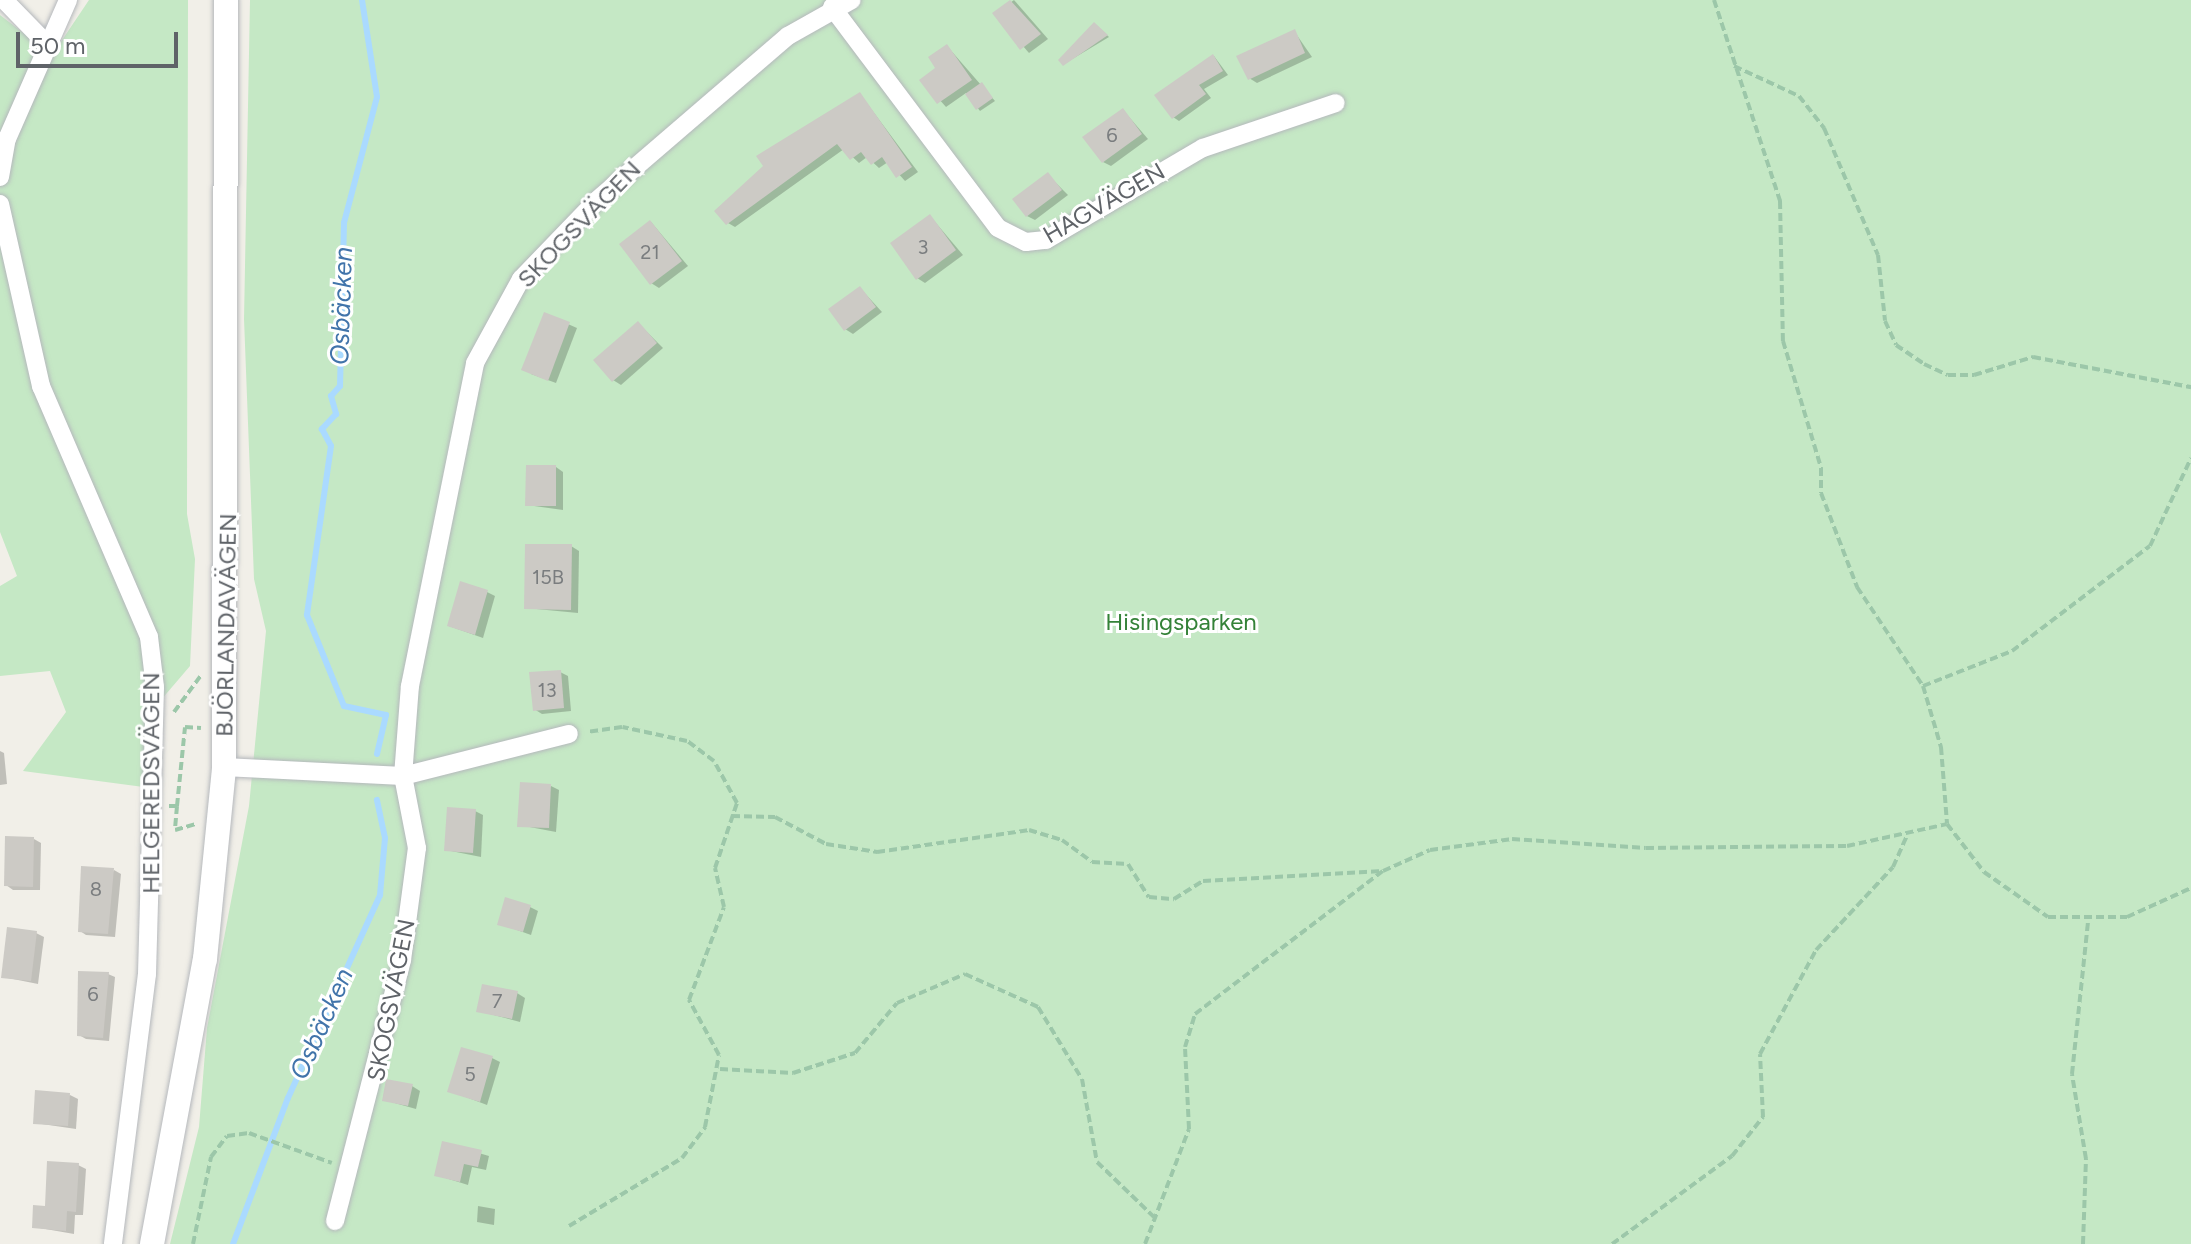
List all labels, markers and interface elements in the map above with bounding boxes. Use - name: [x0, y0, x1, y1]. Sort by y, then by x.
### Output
- scale bar: [20, 16, 182, 66]
- text: 50 m: [30, 31, 86, 60]
- house number: 6: [1106, 123, 1118, 147]
- street label: SKOGSVÄGEN: [511, 155, 647, 293]
- street label: HAGVÄGEN: [1038, 157, 1170, 249]
- house number: 3: [918, 235, 928, 259]
- house number: 21: [640, 240, 660, 264]
- water label: Osbäcken: [324, 246, 360, 366]
- street label: BJÖRLANDAVÄGEN: [210, 513, 242, 737]
- house number: 15B: [532, 565, 564, 589]
- park label: Hisingsparken: [1105, 608, 1257, 636]
- street label: HELGEREDSVÄGEN: [137, 672, 165, 894]
- house number: 13: [537, 678, 557, 702]
- house number: 8: [90, 877, 102, 901]
- street label: SKOGSVÄGEN: [361, 916, 421, 1084]
- water label: Osbäcken: [284, 964, 360, 1084]
- house number: 6: [87, 982, 99, 1006]
- house number: 7: [492, 989, 502, 1013]
- house number: 5: [464, 1062, 476, 1086]

